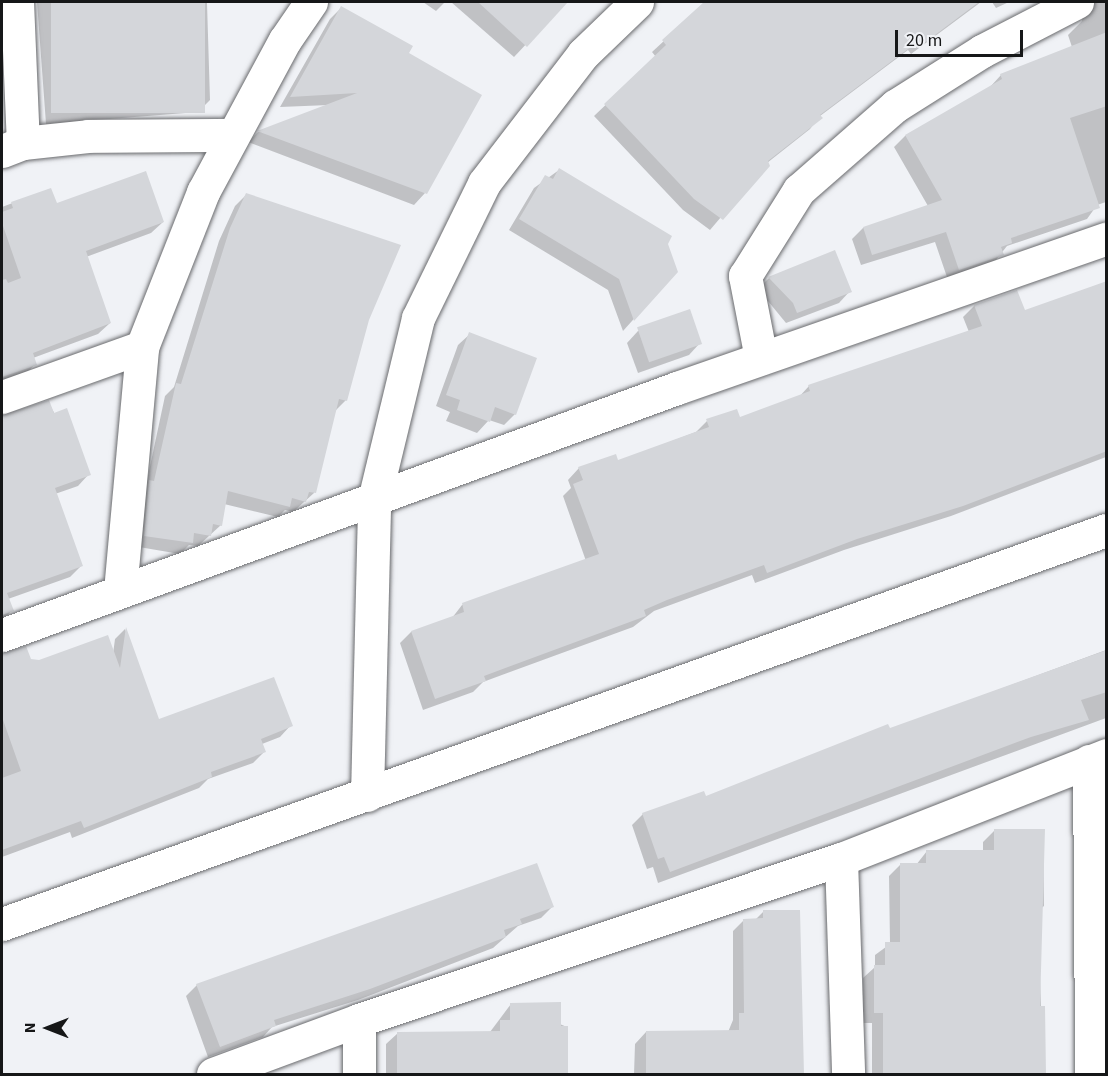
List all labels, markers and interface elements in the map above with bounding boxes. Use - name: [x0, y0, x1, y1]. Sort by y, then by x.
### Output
- scale bar: [898, 18, 1026, 56]
- text: 20 m: [906, 28, 942, 53]
- north arrow: [18, 998, 78, 1058]
- text: N: [19, 1023, 41, 1033]

